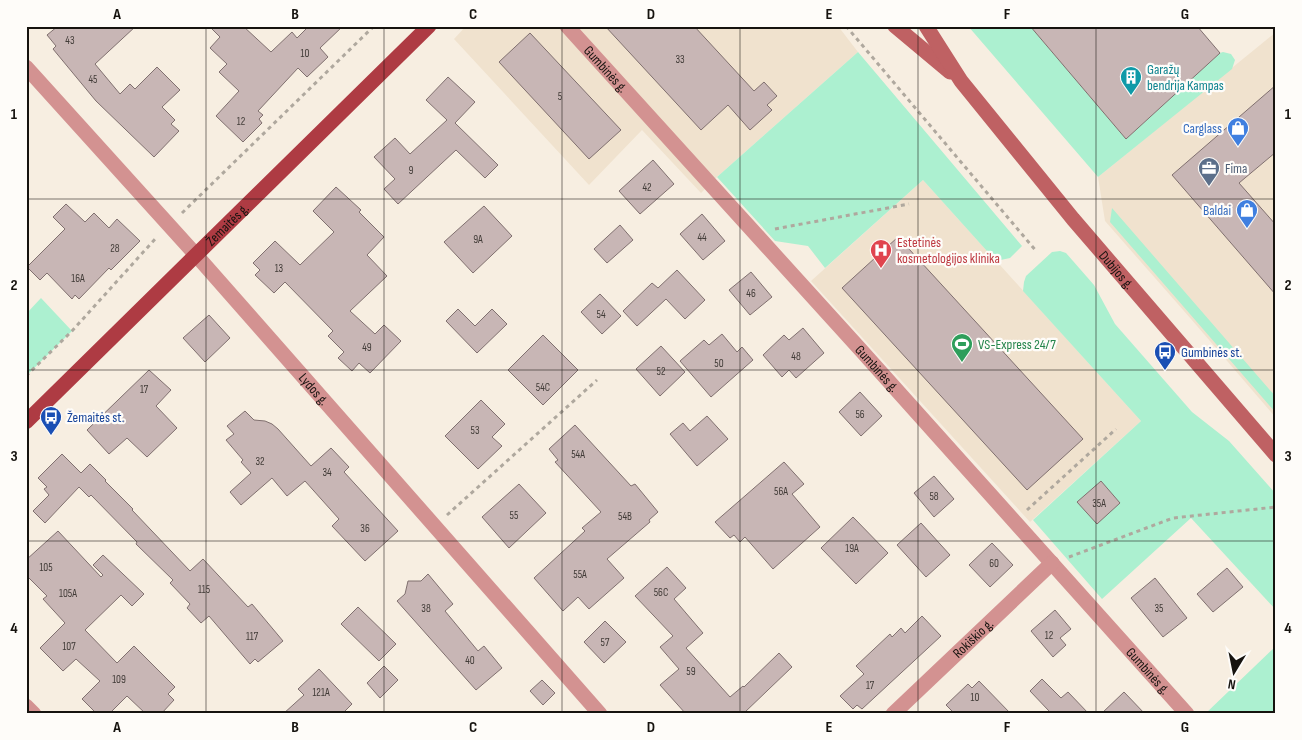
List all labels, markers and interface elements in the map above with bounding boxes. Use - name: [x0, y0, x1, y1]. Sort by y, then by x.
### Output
- text: A: [112, 5, 121, 24]
- text: B: [291, 5, 299, 24]
- text: C: [469, 5, 477, 24]
- text: D: [647, 5, 655, 24]
- text: E: [826, 5, 833, 24]
- text: F: [1004, 5, 1011, 24]
- text: G: [1181, 5, 1189, 24]
- house number: 43: [65, 34, 75, 47]
- street label: Gumbinės g.: [580, 42, 631, 96]
- house number: 10: [301, 47, 309, 60]
- house number: 33: [675, 53, 685, 66]
- place label: Garažų bendrija Kampas: [1147, 61, 1224, 94]
- building icon: Garažų bendrija Kampas: [1119, 65, 1143, 96]
- house number: 45: [88, 73, 98, 86]
- house number: 5: [558, 90, 562, 103]
- text: 1: [11, 105, 18, 124]
- text: 1: [1285, 105, 1292, 124]
- house number: 12: [237, 115, 246, 128]
- shop icon: Carglass: [1226, 116, 1250, 147]
- place label: Carglass: [1183, 120, 1222, 137]
- office icon: Fima: [1197, 156, 1221, 187]
- place label: Fima: [1225, 160, 1248, 177]
- house number: 9: [409, 164, 414, 177]
- house number: 42: [642, 181, 652, 194]
- shop icon: Baldai: [1235, 198, 1259, 229]
- street label: Žemaitės g.: [202, 200, 253, 250]
- place label: Baldai: [1203, 202, 1231, 219]
- house number: 44: [697, 231, 707, 244]
- house number: 9A: [473, 233, 483, 246]
- place label: Estetinės kosmetologijos klinika: [897, 234, 1000, 267]
- hospital icon: Estetinės kosmetologijos klinika: [869, 238, 893, 269]
- house number: 28: [110, 242, 120, 255]
- street label: Dubijos g.: [1095, 248, 1137, 293]
- house number: 13: [275, 262, 284, 275]
- house number: 16A: [71, 272, 85, 285]
- text: 2: [10, 276, 18, 295]
- text: 2: [1284, 276, 1292, 295]
- house number: 46: [746, 287, 756, 300]
- house number: 54: [596, 308, 606, 321]
- sports icon: VS-Express 24/7: [950, 332, 974, 363]
- place label: VS-Express 24/7: [978, 336, 1056, 353]
- bus stop icon: Gumbinės st.: [1153, 340, 1177, 371]
- house number: 49: [362, 341, 372, 354]
- street label: Gumbinės g.: [851, 342, 902, 396]
- place label: Gumbinės st.: [1181, 344, 1242, 361]
- house number: 48: [791, 350, 801, 363]
- house number: 50: [714, 357, 724, 370]
- house number: 52: [657, 365, 666, 378]
- street label: Lydos g.: [295, 370, 332, 409]
- house number: 54C: [536, 381, 550, 394]
- house number: 17: [140, 383, 149, 396]
- bus stop icon: Žemaitės st.: [39, 405, 63, 436]
- house number: 56: [855, 408, 865, 421]
- place label: Žemaitės st.: [67, 409, 124, 426]
- house number: 53: [470, 424, 480, 437]
- text: 3: [10, 447, 18, 466]
- text: 3: [1284, 447, 1292, 466]
- house number: 54A: [571, 448, 585, 461]
- house number: 32: [255, 455, 265, 468]
- house number: 34: [322, 466, 332, 479]
- house number: 56A: [774, 485, 788, 498]
- house number: 58: [929, 490, 939, 503]
- house number: 35A: [1092, 497, 1106, 510]
- house number: 55: [510, 509, 518, 522]
- house number: 54B: [618, 510, 632, 523]
- house number: 36: [360, 522, 370, 535]
- house number: 19A: [845, 542, 859, 555]
- house number: 60: [989, 557, 999, 570]
- house number: 105: [39, 561, 53, 574]
- house number: 55A: [573, 568, 587, 581]
- house number: 115: [198, 583, 210, 596]
- house number: 56C: [654, 586, 668, 599]
- house number: 105A: [59, 587, 77, 600]
- house number: 38: [421, 602, 431, 615]
- house number: 35: [1154, 602, 1164, 615]
- street label: Rokiškio g.: [949, 615, 997, 662]
- text: 4: [10, 619, 18, 638]
- text: 4: [1284, 619, 1292, 638]
- house number: 12: [1045, 629, 1054, 642]
- house number: 117: [246, 630, 259, 643]
- house number: 57: [601, 636, 610, 649]
- house number: 107: [62, 640, 76, 653]
- street label: Gumbinės g.: [1122, 644, 1173, 698]
- north arrow: [1210, 648, 1260, 698]
- house number: 40: [465, 654, 475, 667]
- house number: 59: [686, 665, 696, 678]
- house number: 109: [112, 673, 126, 686]
- text: N: [1227, 675, 1237, 693]
- house number: 17: [866, 679, 875, 692]
- house number: 121A: [312, 686, 330, 699]
- house number: 10: [971, 691, 979, 704]
- text: A: [112, 718, 121, 737]
- text: B: [291, 718, 299, 737]
- text: C: [469, 718, 477, 737]
- text: D: [647, 718, 655, 737]
- text: E: [826, 718, 833, 737]
- text: F: [1004, 718, 1011, 737]
- text: G: [1181, 718, 1189, 737]

